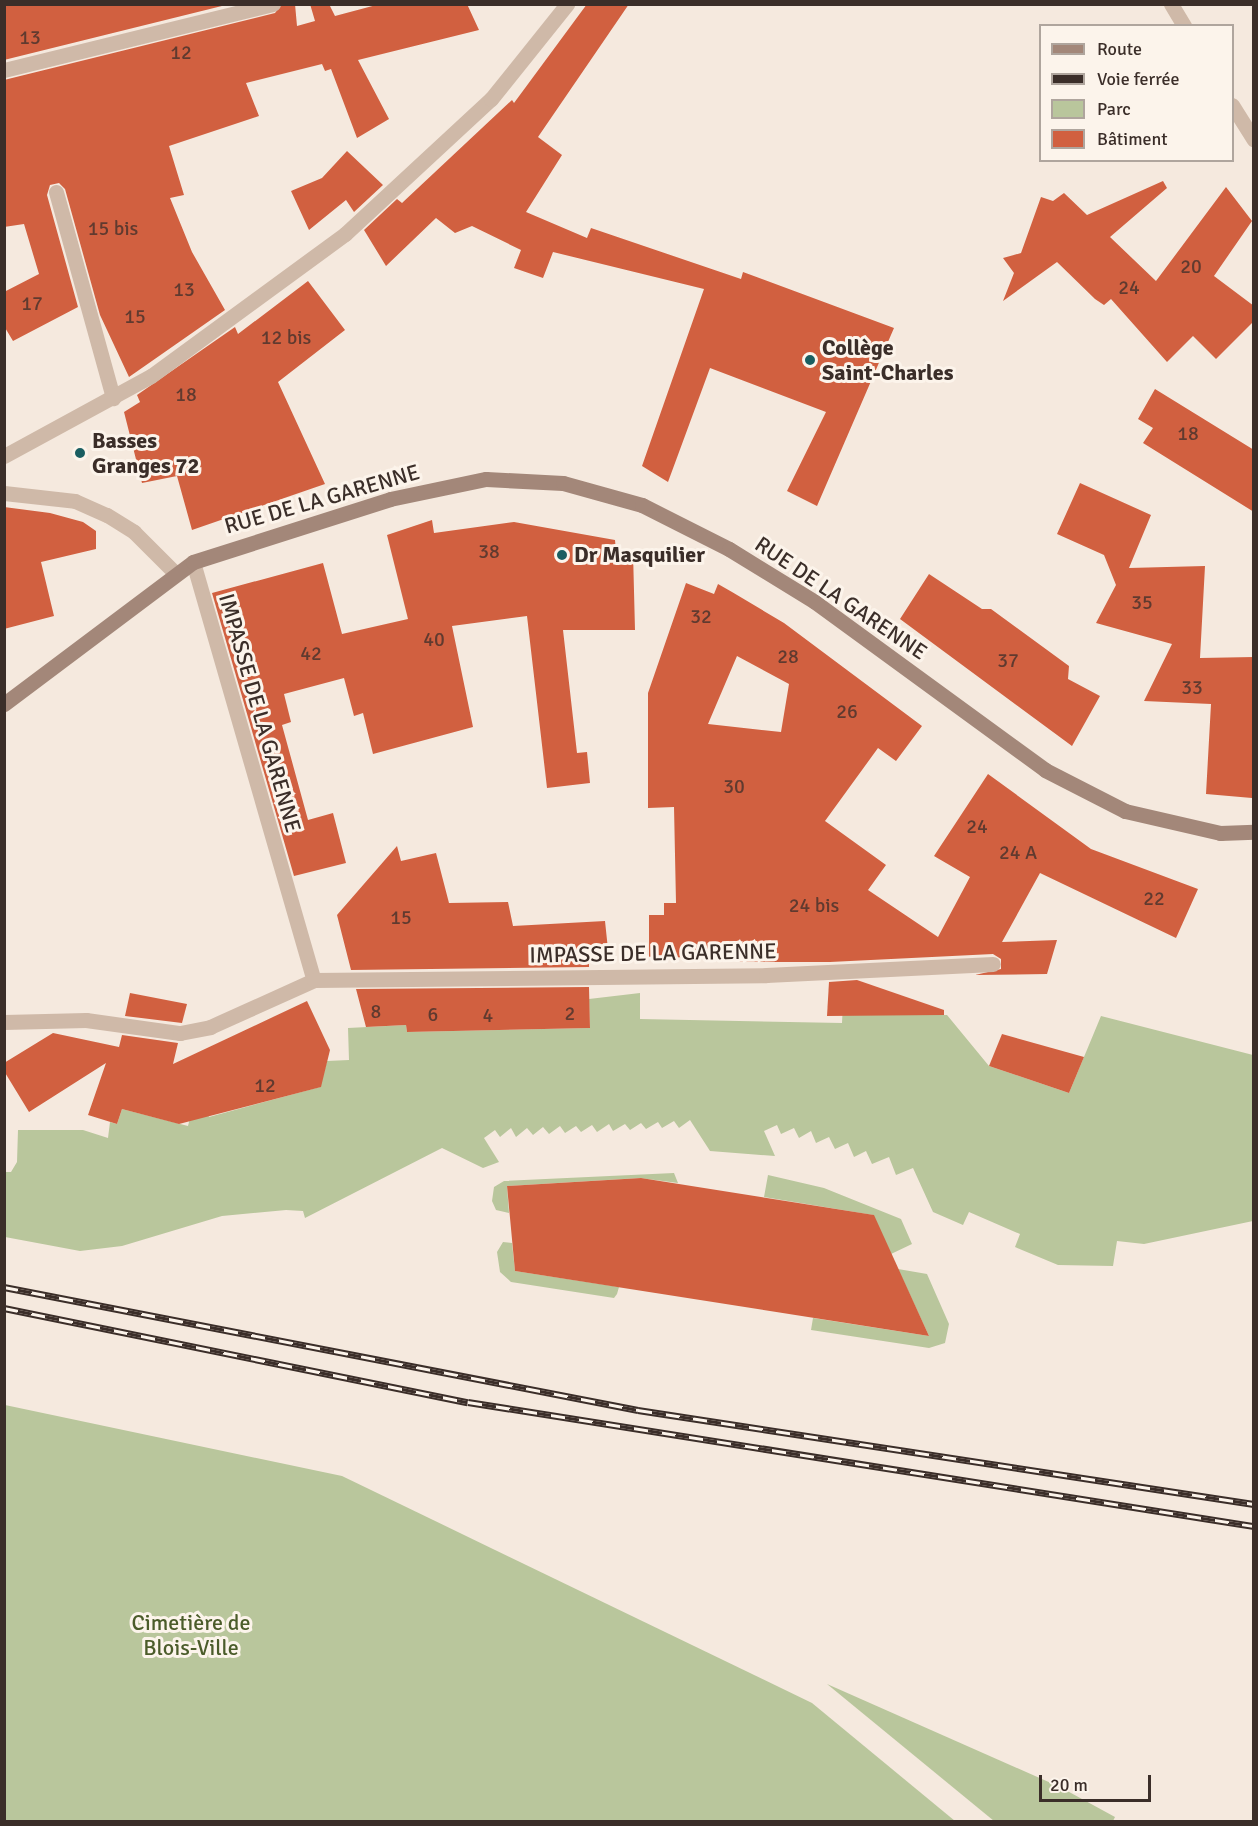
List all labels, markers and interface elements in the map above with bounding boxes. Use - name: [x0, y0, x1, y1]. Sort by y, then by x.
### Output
- legend: [1039, 24, 1234, 162]
- house number: 13: [19, 25, 41, 49]
- text: Route: [1097, 38, 1142, 60]
- house number: 12: [170, 40, 192, 64]
- text: Voie ferrée: [1097, 68, 1179, 90]
- text: Parc: [1097, 98, 1131, 120]
- text: Bâtiment: [1097, 128, 1168, 150]
- house number: 15 bis: [88, 216, 138, 240]
- house number: 20: [1180, 254, 1202, 278]
- house number: 24: [1118, 275, 1140, 299]
- house number: 13: [173, 277, 195, 301]
- house number: 17: [21, 291, 43, 315]
- house number: 15: [124, 304, 146, 328]
- house number: 12 bis: [261, 325, 311, 349]
- place label: Collège Saint-Charles: [822, 334, 953, 386]
- marker: Collège Saint-Charles: [803, 353, 817, 367]
- house number: 18: [175, 382, 197, 406]
- house number: 18: [1177, 421, 1199, 445]
- place label: Basses Granges 72: [92, 427, 199, 478]
- marker: Basses Granges 72: [73, 446, 87, 460]
- street label: RUE DE LA GARENNE: [221, 459, 423, 539]
- street label: RUE DE LA GARENNE: [750, 531, 932, 665]
- house number: 38: [478, 539, 500, 563]
- place label: Dr Masquilier: [574, 542, 705, 568]
- marker: Dr Masquilier: [555, 548, 569, 562]
- house number: 35: [1131, 590, 1153, 614]
- street label: IMPASSE DE LA GARENNE: [213, 591, 307, 835]
- house number: 32: [690, 604, 712, 628]
- house number: 40: [423, 627, 445, 651]
- house number: 42: [300, 641, 322, 665]
- house number: 28: [777, 644, 799, 668]
- house number: 37: [997, 648, 1019, 672]
- house number: 33: [1181, 675, 1203, 699]
- house number: 26: [836, 699, 858, 723]
- house number: 30: [723, 774, 745, 798]
- house number: 24: [966, 814, 988, 838]
- house number: 24 A: [999, 840, 1037, 864]
- house number: 22: [1143, 886, 1165, 910]
- house number: 24 bis: [789, 893, 839, 917]
- house number: 15: [390, 905, 412, 929]
- street label: IMPASSE DE LA GARENNE: [529, 938, 777, 968]
- house number: 8: [371, 999, 381, 1023]
- house number: 2: [565, 1001, 575, 1025]
- house number: 6: [428, 1002, 438, 1026]
- house number: 4: [483, 1003, 493, 1027]
- house number: 12: [254, 1073, 276, 1097]
- park label: Cimetière de Blois-Ville: [132, 1609, 250, 1660]
- scale bar: [1042, 1763, 1154, 1801]
- text: 20 m: [1050, 1774, 1088, 1796]

